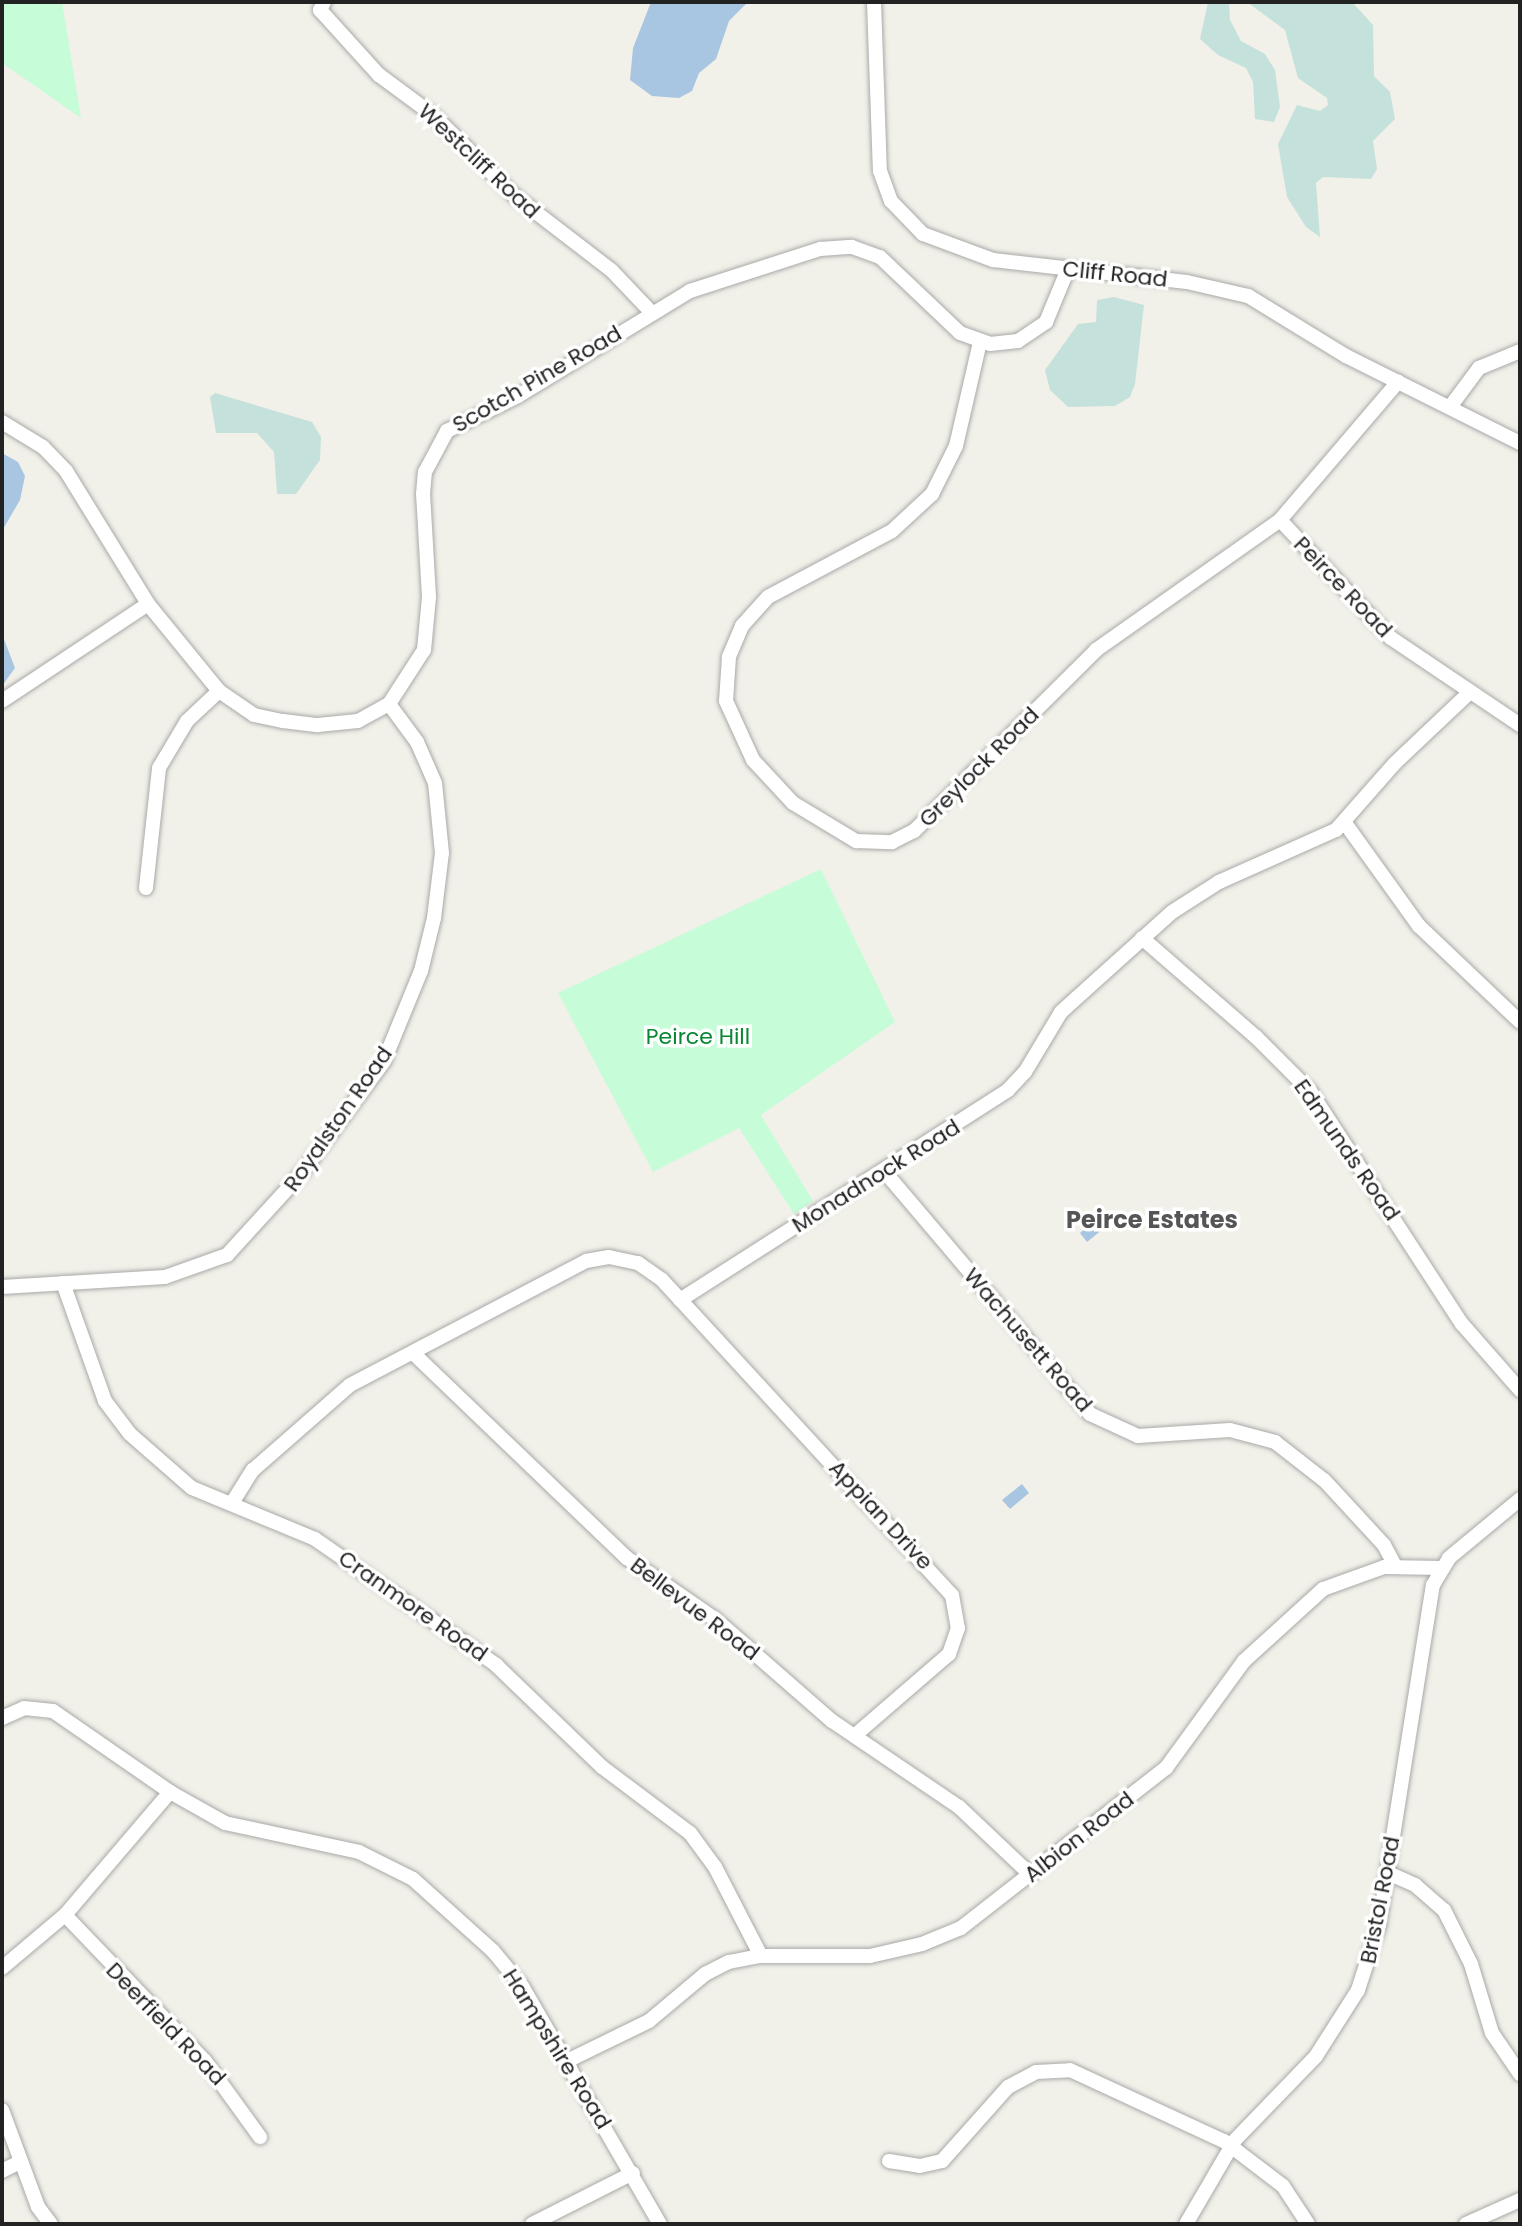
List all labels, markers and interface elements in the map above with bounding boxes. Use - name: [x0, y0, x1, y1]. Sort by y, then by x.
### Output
- street label: Westcliff Road: [413, 98, 545, 224]
- street label: Cliff Road: [1061, 255, 1169, 293]
- street label: Scotch Pine Road: [448, 320, 626, 438]
- street label: Peirce Road: [1288, 531, 1398, 643]
- street label: Greylock Road: [914, 702, 1044, 832]
- park label: Peirce Hill: [646, 1024, 750, 1050]
- street label: Royalston Road: [278, 1041, 398, 1197]
- street label: Edmunds Road: [1288, 1074, 1406, 1226]
- street label: Monadnock Road: [787, 1114, 965, 1238]
- district label: Peirce Estates: [1066, 1206, 1238, 1234]
- street label: Wachusett Road: [958, 1263, 1098, 1417]
- street label: Appian Drive: [824, 1455, 938, 1575]
- street label: Cranmore Road: [333, 1545, 493, 1667]
- street label: Bellevue Road: [625, 1552, 765, 1666]
- street label: Albion Road: [1019, 1786, 1139, 1888]
- street label: Bristol Road: [1355, 1834, 1405, 1966]
- street label: Deerfield Road: [101, 1957, 231, 2091]
- street label: Hampshire Road: [497, 1964, 617, 2134]

